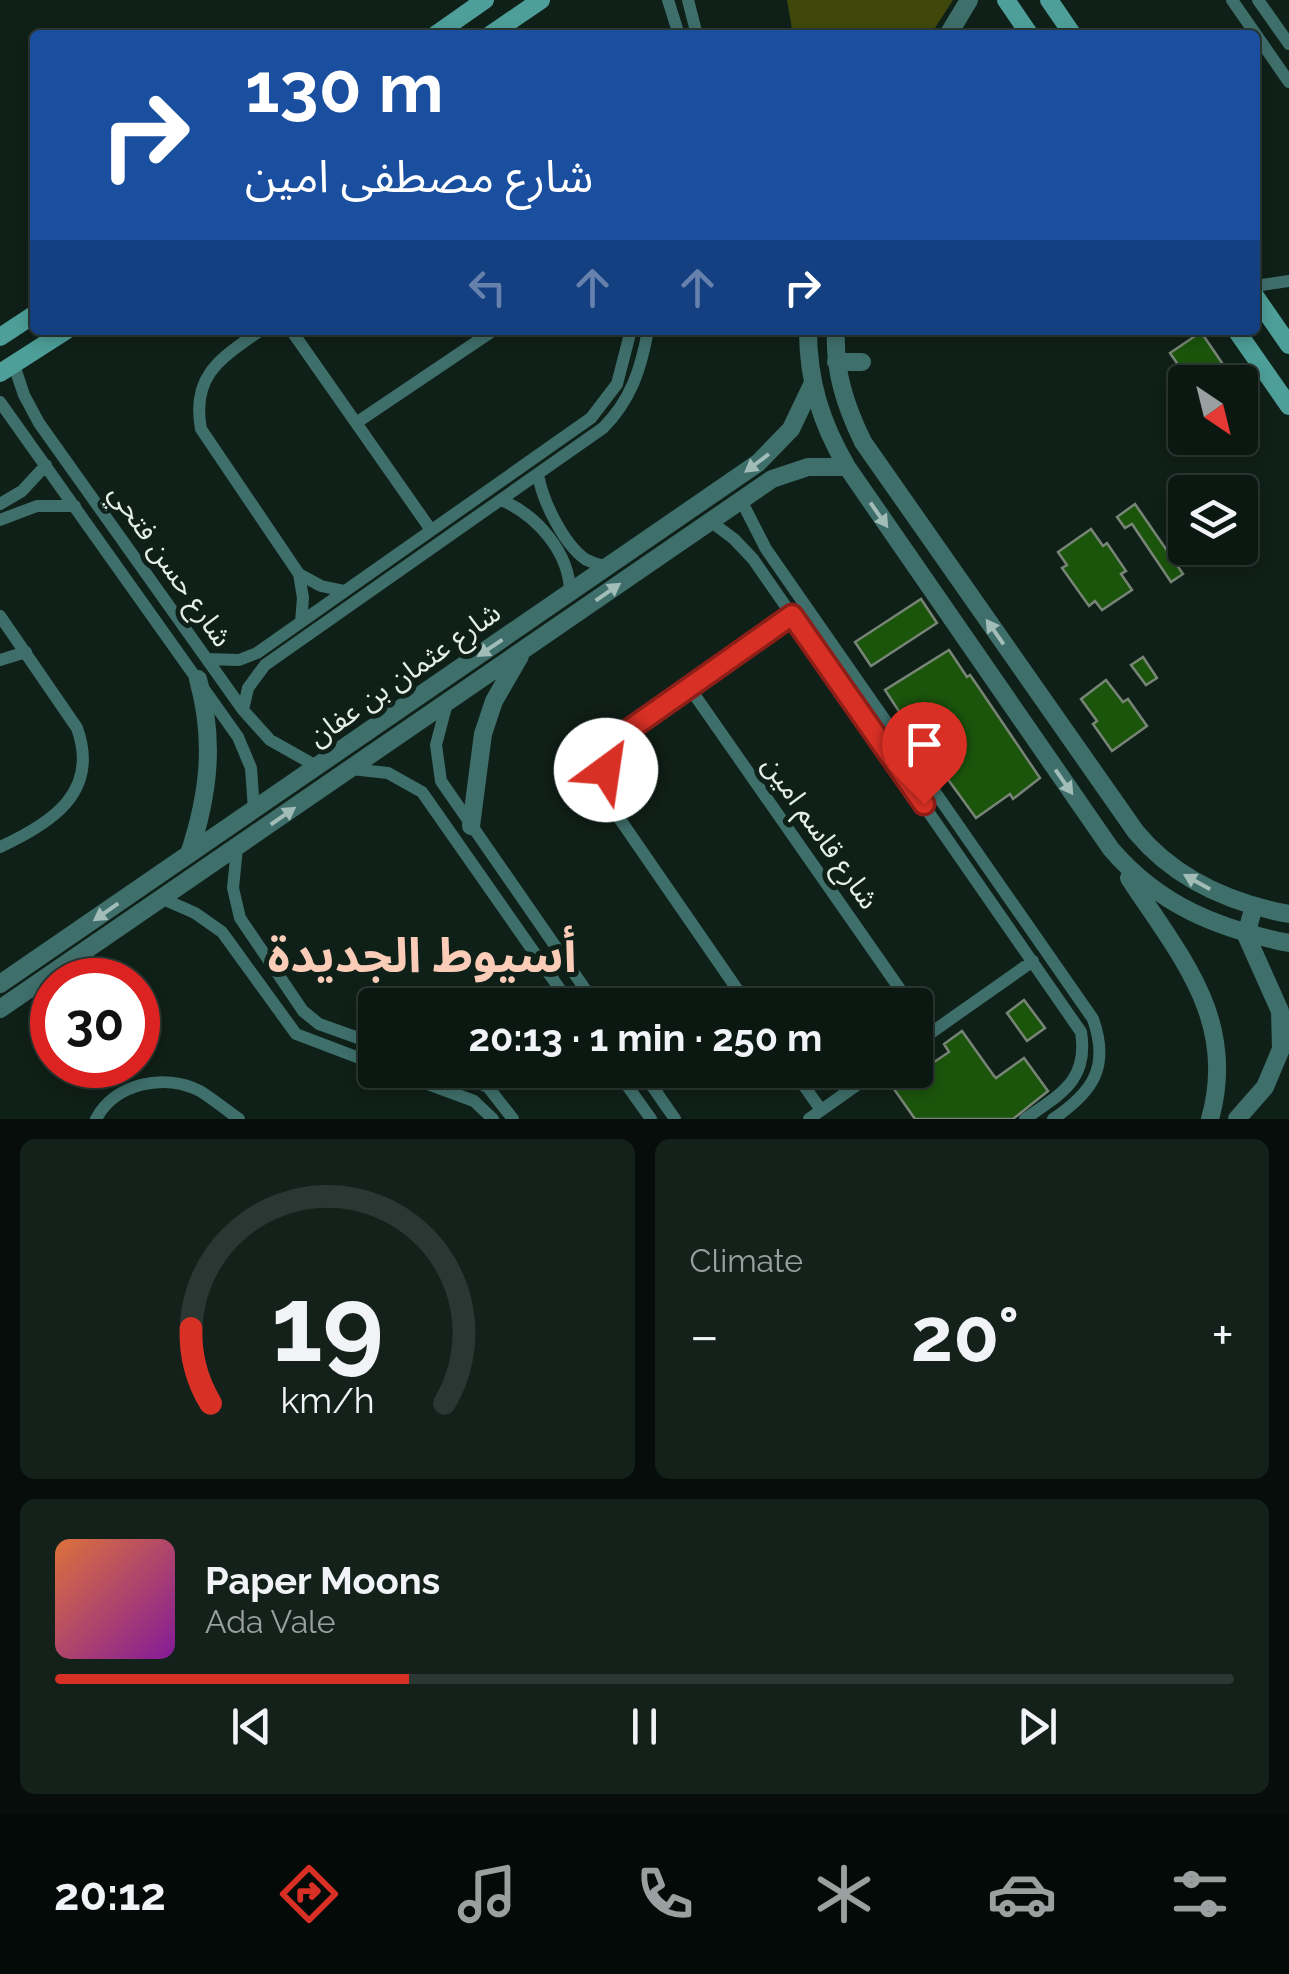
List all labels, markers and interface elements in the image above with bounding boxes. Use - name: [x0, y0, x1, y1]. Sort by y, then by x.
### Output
- text: 130 m: [245, 46, 444, 128]
- icon: right: [80, 70, 210, 200]
- text: شارع مصطفى امين: [245, 150, 593, 203]
- icon: left: [460, 260, 515, 315]
- icon: ahead: [565, 260, 620, 315]
- icon: ahead: [670, 260, 725, 315]
- icon: right: [775, 260, 830, 315]
- north arrow: [1168, 365, 1258, 455]
- map controls: [1168, 365, 1258, 565]
- one-way arrow: [744, 453, 770, 474]
- button: layers: [1168, 475, 1258, 565]
- street label: شارع حسن فتحي: [99, 478, 239, 656]
- one-way arrow: [869, 501, 888, 528]
- one-way arrow: [594, 583, 621, 601]
- street label: شارع عثمان بن عفان: [302, 596, 509, 756]
- one-way arrow: [986, 618, 1005, 645]
- one-way arrow: [476, 639, 503, 657]
- pin: [882, 702, 967, 805]
- icon: arrive: [897, 717, 952, 772]
- position arrow: [554, 718, 658, 822]
- street label: شارع قاسم امين: [752, 749, 886, 918]
- one-way arrow: [1054, 769, 1073, 795]
- one-way arrow: [269, 807, 296, 826]
- one-way arrow: [1183, 874, 1212, 891]
- one-way arrow: [93, 902, 120, 921]
- district label: أسيوط الجديدة: [268, 925, 576, 983]
- speed limit sign: 30: [30, 958, 160, 1088]
- text: 20:13 · 1 min · 250 m: [469, 1015, 822, 1060]
- text: Climate: [690, 1242, 803, 1279]
- text: 19: [271, 1263, 384, 1385]
- text: 20°: [911, 1290, 1019, 1379]
- text: −: [690, 1303, 719, 1368]
- text: +: [1211, 1303, 1234, 1368]
- text: km/h: [280, 1379, 374, 1421]
- text: Paper Moons: [205, 1558, 440, 1603]
- text: Ada Vale: [205, 1603, 336, 1640]
- icon: previous: [224, 1699, 279, 1754]
- icon: pause: [617, 1699, 672, 1754]
- icon: next: [1010, 1699, 1065, 1754]
- icon: directions: [274, 1859, 344, 1929]
- icon: music: [452, 1859, 522, 1929]
- icon: phone: [630, 1859, 700, 1929]
- icon: climate: [809, 1859, 879, 1929]
- icon: car: [987, 1859, 1057, 1929]
- icon: filters: [1165, 1859, 1235, 1929]
- text: 20:12: [54, 1868, 166, 1921]

